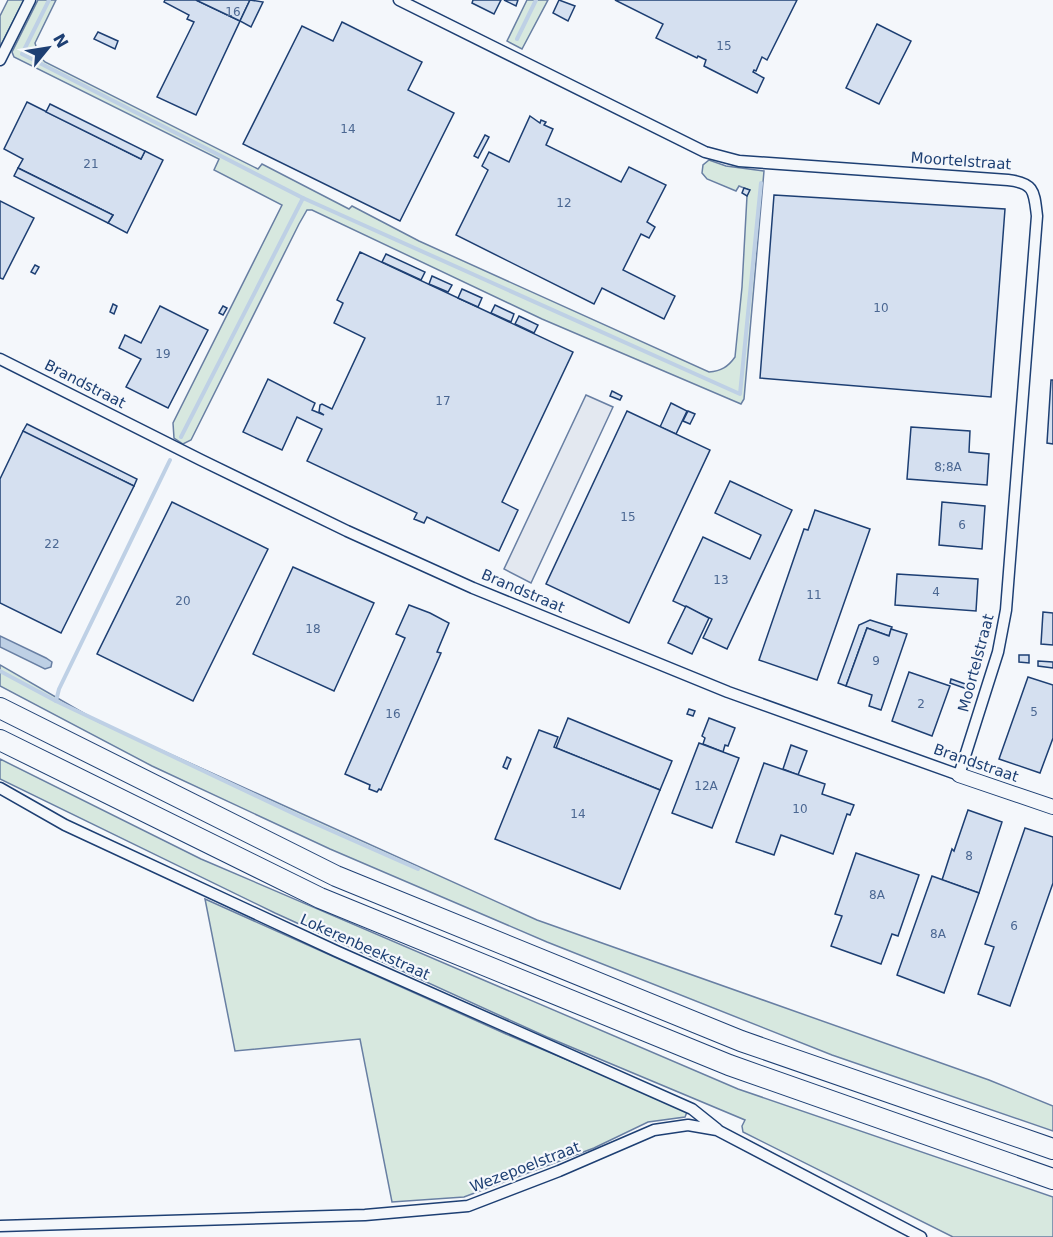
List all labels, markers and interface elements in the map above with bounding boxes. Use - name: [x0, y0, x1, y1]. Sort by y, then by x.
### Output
- house number: 16: [225, 5, 241, 19]
- north arrow: [18, 18, 78, 78]
- text: N: [49, 30, 72, 51]
- house number: 15: [716, 39, 732, 53]
- house number: 14: [340, 122, 356, 136]
- street label: Moortelstraat: [910, 149, 1012, 174]
- house number: 21: [83, 157, 99, 171]
- house number: 12: [556, 196, 572, 210]
- house number: 10: [873, 301, 889, 315]
- house number: 19: [155, 347, 171, 361]
- street label: Brandstraat: [41, 356, 129, 412]
- house number: 17: [435, 394, 451, 408]
- house number: 8;8A: [934, 460, 963, 474]
- house number: 15: [620, 510, 636, 524]
- house number: 6: [958, 518, 966, 532]
- house number: 22: [44, 537, 60, 551]
- street label: Brandstraat: [479, 565, 567, 617]
- house number: 13: [713, 573, 729, 587]
- house number: 4: [932, 585, 940, 599]
- house number: 11: [806, 588, 822, 602]
- house number: 20: [175, 594, 191, 608]
- street label: Moortelstraat: [954, 612, 998, 714]
- house number: 18: [305, 622, 321, 636]
- house number: 9: [872, 654, 880, 668]
- house number: 2: [917, 697, 925, 711]
- house number: 5: [1030, 705, 1038, 719]
- house number: 16: [385, 707, 401, 721]
- street label: Brandstraat: [931, 740, 1021, 786]
- house number: 12A: [694, 779, 719, 793]
- house number: 10: [792, 802, 808, 816]
- house number: 14: [570, 807, 586, 821]
- house number: 8: [965, 849, 973, 863]
- house number: 8A: [869, 888, 886, 902]
- street label: Lokerenbeekstraat: [297, 910, 433, 984]
- house number: 6: [1010, 919, 1018, 933]
- house number: 8A: [930, 927, 947, 941]
- street label: Wezepoelstraat: [467, 1138, 583, 1196]

